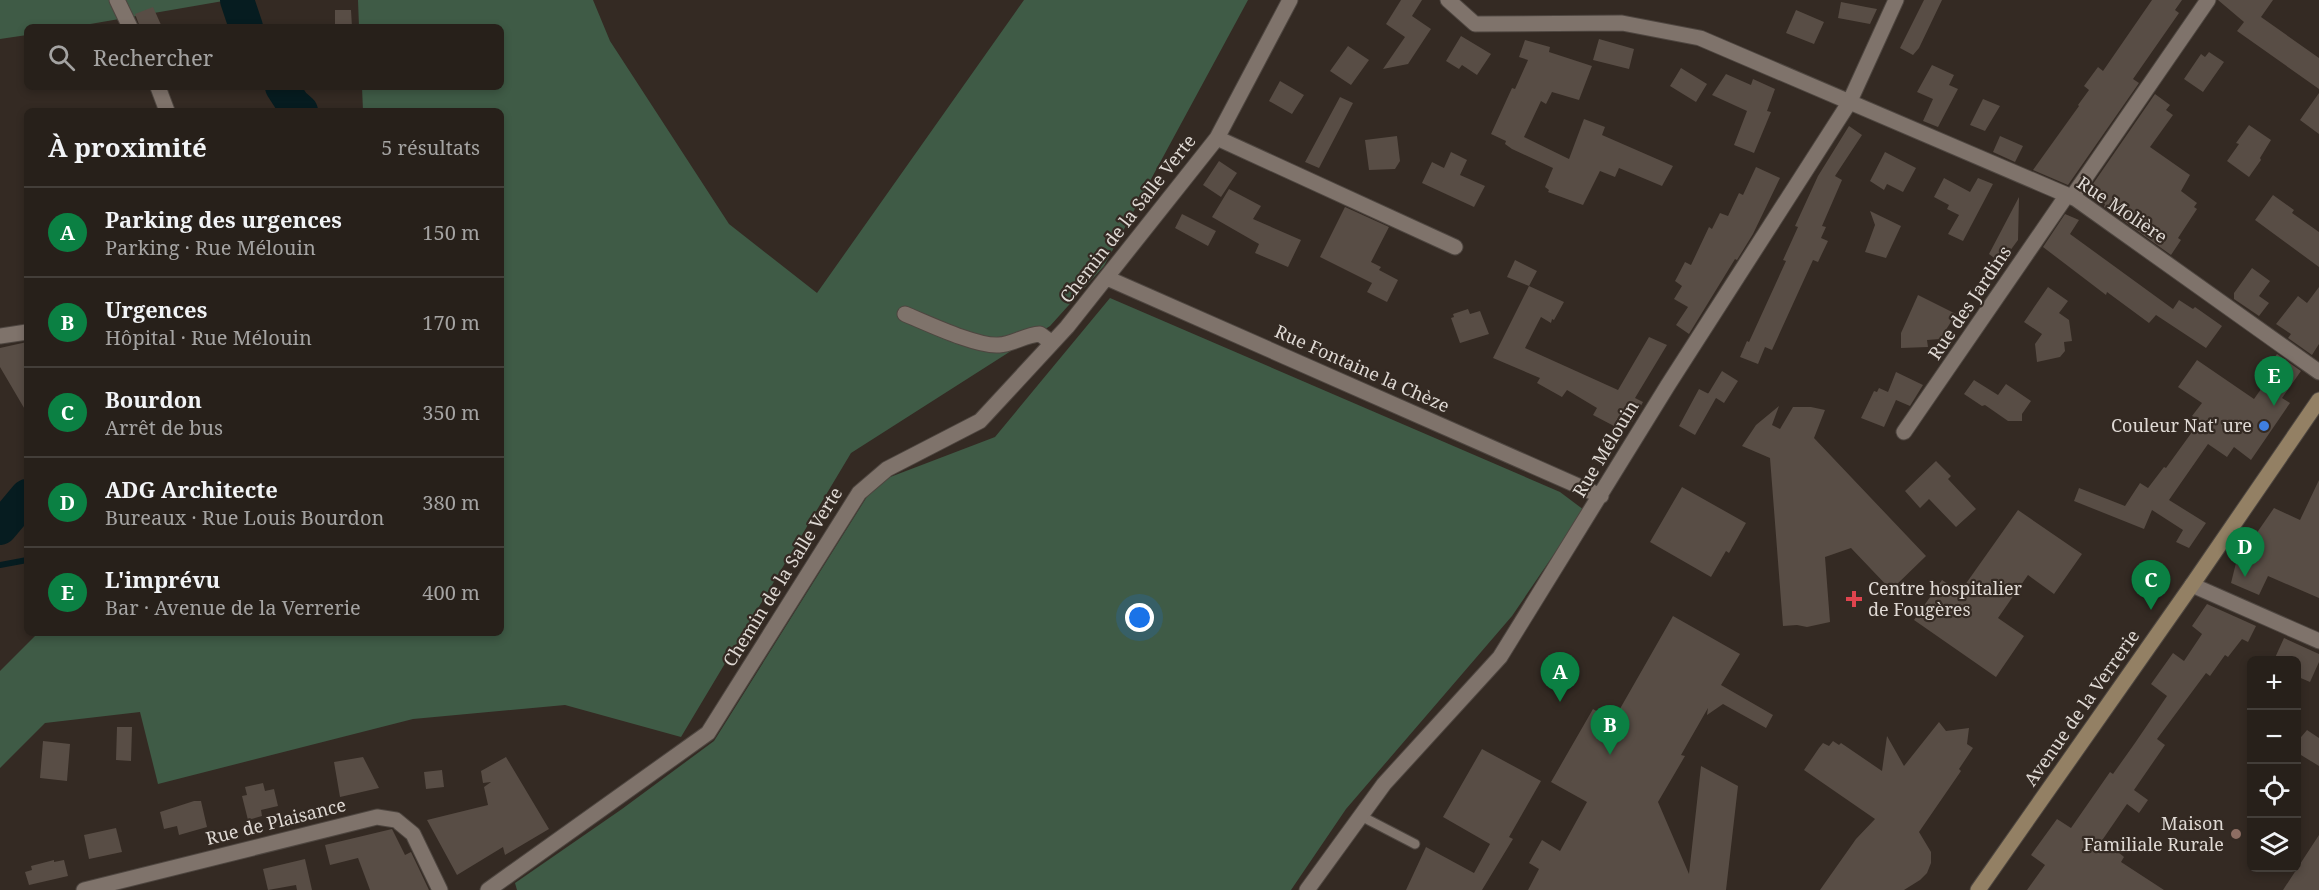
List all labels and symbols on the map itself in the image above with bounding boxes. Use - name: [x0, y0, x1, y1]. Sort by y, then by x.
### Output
- street label: Chemin de la Salle Verte: [1054, 129, 1201, 308]
- street label: Rue Molière: [2073, 170, 2172, 248]
- street label: Rue des Jardins: [1922, 241, 2016, 364]
- street label: Rue Fontaine la Chèze: [1271, 319, 1454, 417]
- pin: E: [2254, 356, 2294, 406]
- street label: Rue Mélouin: [1567, 395, 1644, 501]
- place label: Couleur Nat' ure: [2111, 413, 2252, 437]
- marker: Couleur Nat' ure: [2257, 419, 2271, 433]
- street label: Chemin de la Salle Verte: [717, 482, 847, 671]
- pin: D: [2226, 528, 2264, 577]
- pin: C: [2132, 560, 2170, 610]
- place label: Centre hospitalier de Fougères: [1868, 576, 2023, 621]
- marker: Centre hospitalier de Fougères: [1845, 590, 1863, 608]
- your location: [1125, 603, 1154, 632]
- street label: Avenue de la Verrerie: [2018, 624, 2144, 790]
- pin: A: [1540, 652, 1580, 702]
- pin: B: [1590, 706, 1630, 755]
- street label: Rue de Plaisance: [203, 792, 348, 850]
- place label: Maison Familiale Rurale: [2083, 811, 2224, 856]
- marker: Maison Familiale Rurale: [2229, 827, 2243, 841]

